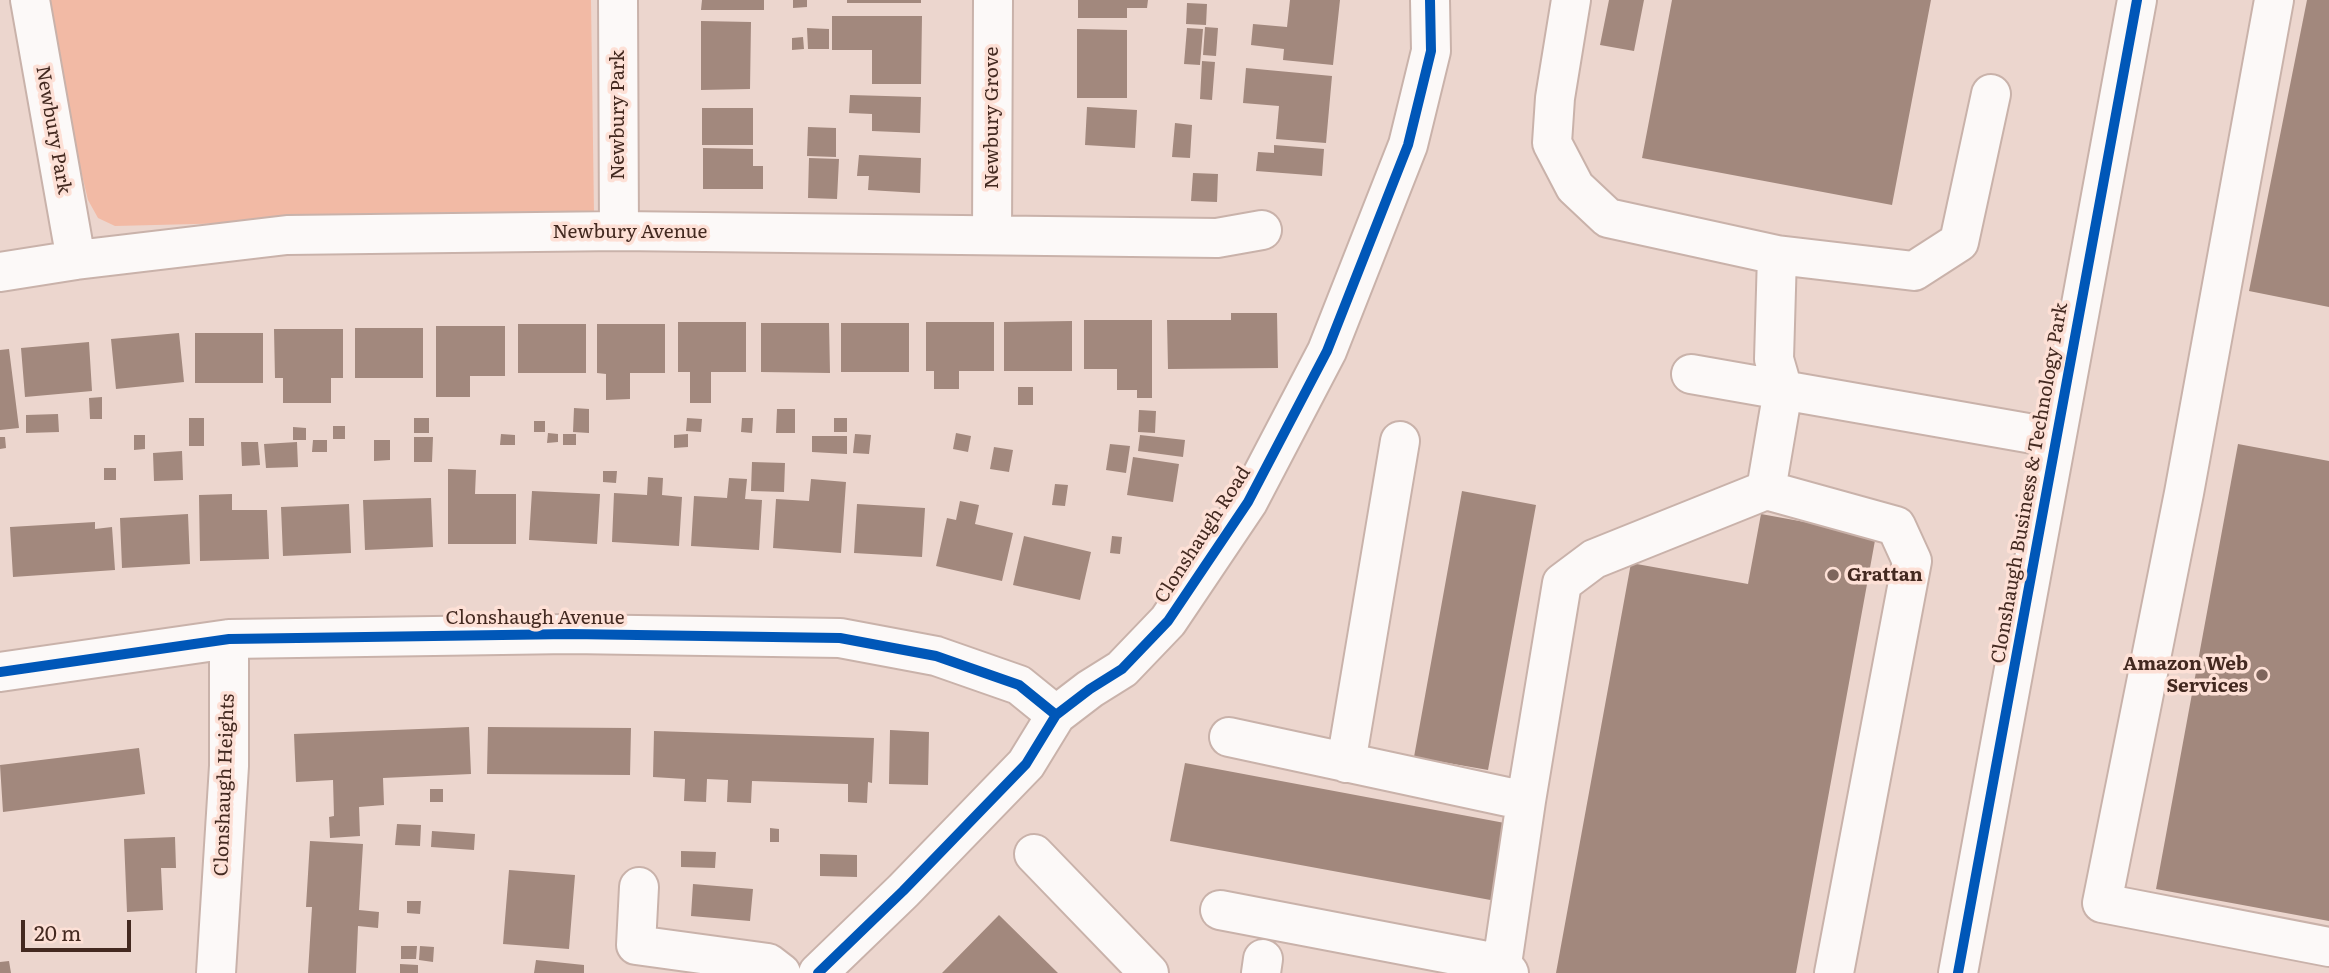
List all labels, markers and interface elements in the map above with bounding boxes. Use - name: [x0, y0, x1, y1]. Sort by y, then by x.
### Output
- street label: Newbury Grove: [981, 47, 1003, 189]
- street label: Newbury Park: [607, 50, 629, 180]
- street label: Newbury Park: [31, 64, 75, 196]
- street label: Newbury Avenue: [553, 221, 707, 243]
- street label: Clonshaugh Business & Technology Park: [1987, 301, 2073, 665]
- street label: Clonshaugh Road: [1150, 462, 1256, 608]
- place label: Grattan: [1847, 564, 1923, 586]
- marker: Grattan: [1825, 567, 1841, 583]
- street label: Clonshaugh Avenue: [445, 607, 625, 629]
- place label: Amazon Web Services: [2123, 653, 2248, 697]
- marker: Amazon Web Services: [2254, 667, 2270, 683]
- street label: Clonshaugh Heights: [210, 693, 240, 877]
- scale bar: [24, 906, 135, 950]
- text: 20 m: [34, 916, 81, 947]

